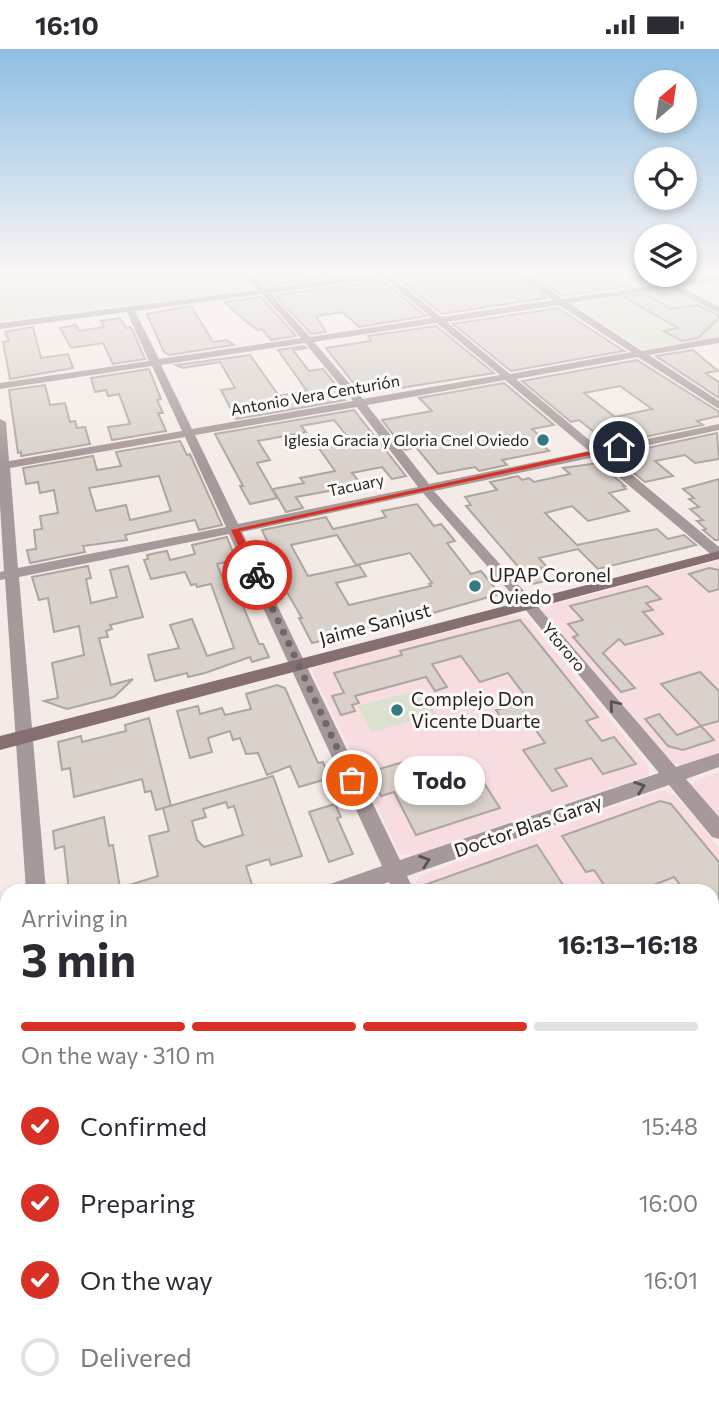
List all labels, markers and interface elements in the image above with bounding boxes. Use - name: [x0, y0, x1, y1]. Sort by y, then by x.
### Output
- text: 16:10: [35, 9, 99, 40]
- north arrow: [634, 70, 696, 133]
- map controls: [634, 70, 697, 287]
- button: locate: [634, 147, 697, 210]
- button: layers: [634, 224, 697, 287]
- street label: Antonio Vera Centurión: [229, 370, 401, 419]
- pin: [589, 417, 649, 477]
- icon: home: [600, 428, 638, 466]
- place label: Iglesia Gracia y Gloria Cnel Oviedo: [284, 430, 529, 449]
- marker: Iglesia Gracia y Gloria Cnel Oviedo: [535, 432, 551, 448]
- street label: Tacuary: [326, 469, 386, 500]
- courier: [222, 540, 292, 610]
- icon: bike: [238, 556, 276, 594]
- place label: UPAP Coronel Oviedo: [489, 563, 611, 608]
- marker: UPAP Coronel Oviedo: [467, 578, 483, 594]
- street label: Jaime Sanjust: [317, 598, 433, 649]
- street label: Ytororo: [539, 619, 590, 675]
- place label: Complejo Don Vicente Duarte: [411, 687, 540, 732]
- one-way arrow: [610, 700, 622, 713]
- marker: Complejo Don Vicente Duarte: [389, 702, 405, 718]
- pin: [322, 750, 382, 810]
- callout: Todo: [394, 755, 485, 805]
- icon: bag: [333, 761, 371, 799]
- text: Todo: [412, 766, 467, 794]
- one-way arrow: [634, 781, 646, 795]
- street label: Doctor Blas Garay: [451, 789, 605, 862]
- one-way arrow: [418, 855, 431, 869]
- text: Arriving in: [21, 904, 128, 932]
- text: 16:13–16:18: [558, 928, 698, 959]
- text: 3 min: [21, 930, 136, 986]
- text: On the way · 310 m: [21, 1041, 215, 1069]
- icon: check: [21, 1107, 59, 1145]
- text: Confirmed: [80, 1110, 207, 1141]
- text: 15:48: [642, 1112, 698, 1140]
- icon: check: [21, 1184, 59, 1222]
- text: Preparing: [80, 1187, 195, 1218]
- text: 16:00: [639, 1189, 698, 1217]
- icon: check: [21, 1261, 59, 1299]
- text: On the way: [80, 1264, 213, 1295]
- text: 16:01: [644, 1266, 698, 1294]
- text: Delivered: [80, 1341, 191, 1372]

